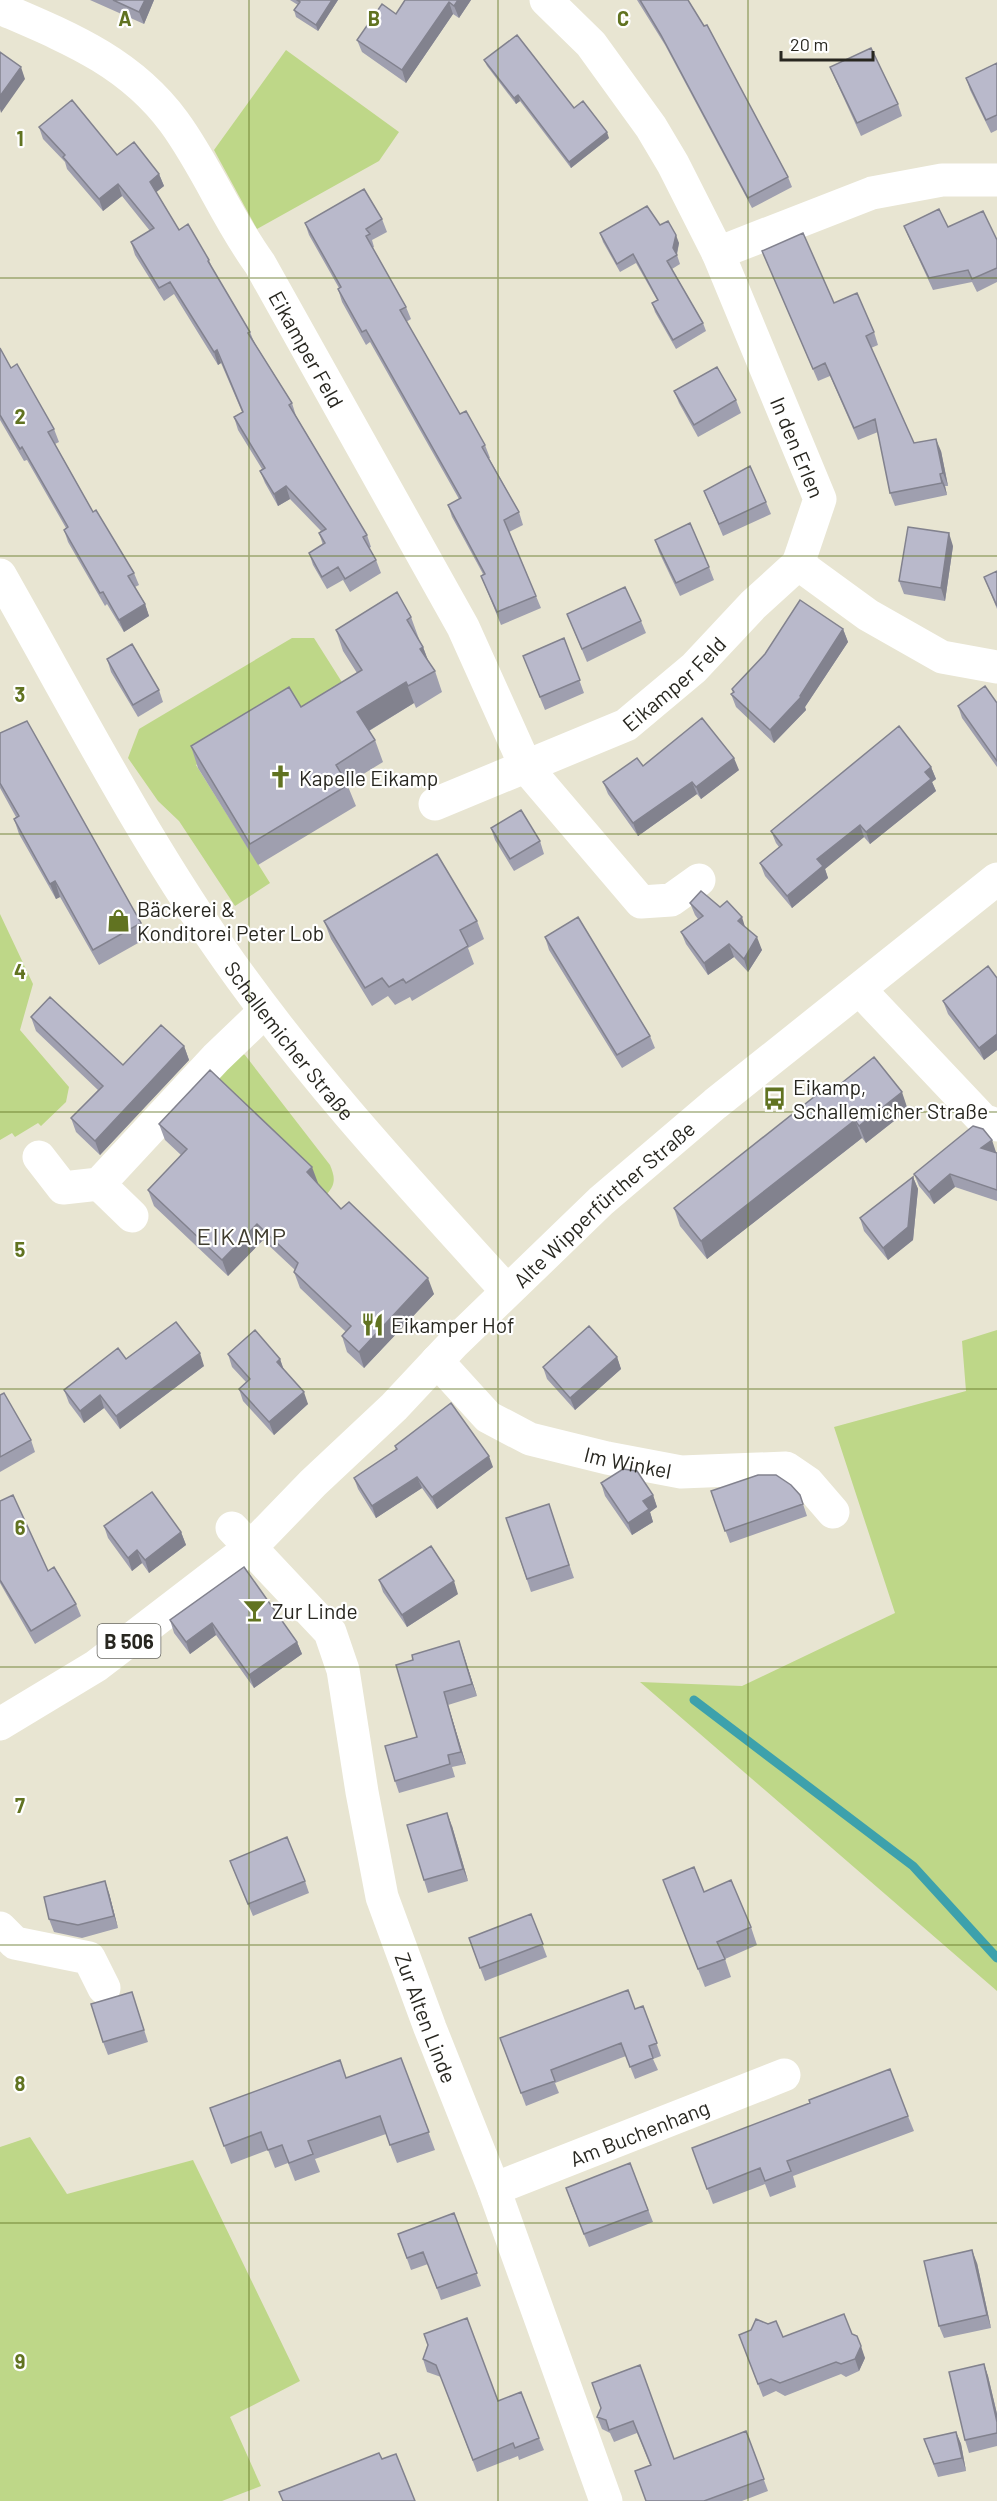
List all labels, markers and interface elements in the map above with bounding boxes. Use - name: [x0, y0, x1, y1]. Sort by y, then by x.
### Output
- text: A: [118, 6, 132, 30]
- text: B: [368, 6, 380, 30]
- text: C: [617, 6, 629, 30]
- scale bar: [781, 24, 872, 62]
- text: 20 m: [790, 33, 828, 55]
- text: 1: [16, 126, 24, 150]
- street label: Eikamper Feld: [265, 286, 350, 411]
- street label: In den Erlen: [766, 393, 830, 501]
- text: 2: [14, 404, 26, 428]
- street label: Eikamper Feld: [617, 631, 730, 736]
- text: 3: [15, 682, 25, 706]
- church icon: Kapelle Eikamp: [268, 764, 294, 790]
- place label: Kapelle Eikamp: [299, 765, 438, 790]
- place label: Bäckerei & Konditorei Peter Lob: [137, 896, 324, 945]
- shop icon: Bäckerei & Konditorei Peter Lob: [106, 907, 132, 933]
- street label: Schallemicher Straße: [220, 956, 360, 1124]
- text: 4: [14, 959, 26, 983]
- place label: Eikamp, Schallemicher Straße: [793, 1074, 988, 1123]
- bus stop icon: Eikamp, Schallemicher Straße: [762, 1085, 788, 1111]
- street label: Alte Wipperfürther Straße: [507, 1115, 699, 1292]
- district label: EIKAMP: [197, 1221, 287, 1250]
- text: 5: [15, 1237, 26, 1261]
- restaurant icon: Eikamper Hof: [360, 1311, 386, 1337]
- place label: Eikamper Hof: [391, 1312, 515, 1337]
- street label: Im Winkel: [582, 1440, 674, 1482]
- text: 6: [15, 1515, 26, 1539]
- bar icon: Zur Linde: [241, 1597, 267, 1623]
- place label: Zur Linde: [272, 1598, 358, 1623]
- road number: B 506: [98, 1624, 160, 1658]
- text: 7: [15, 1793, 25, 1817]
- street label: Zur Alten Linde: [391, 1949, 463, 2086]
- text: 8: [15, 2071, 26, 2095]
- street label: Am Buchenhang: [566, 2093, 713, 2171]
- text: 9: [15, 2349, 25, 2373]

